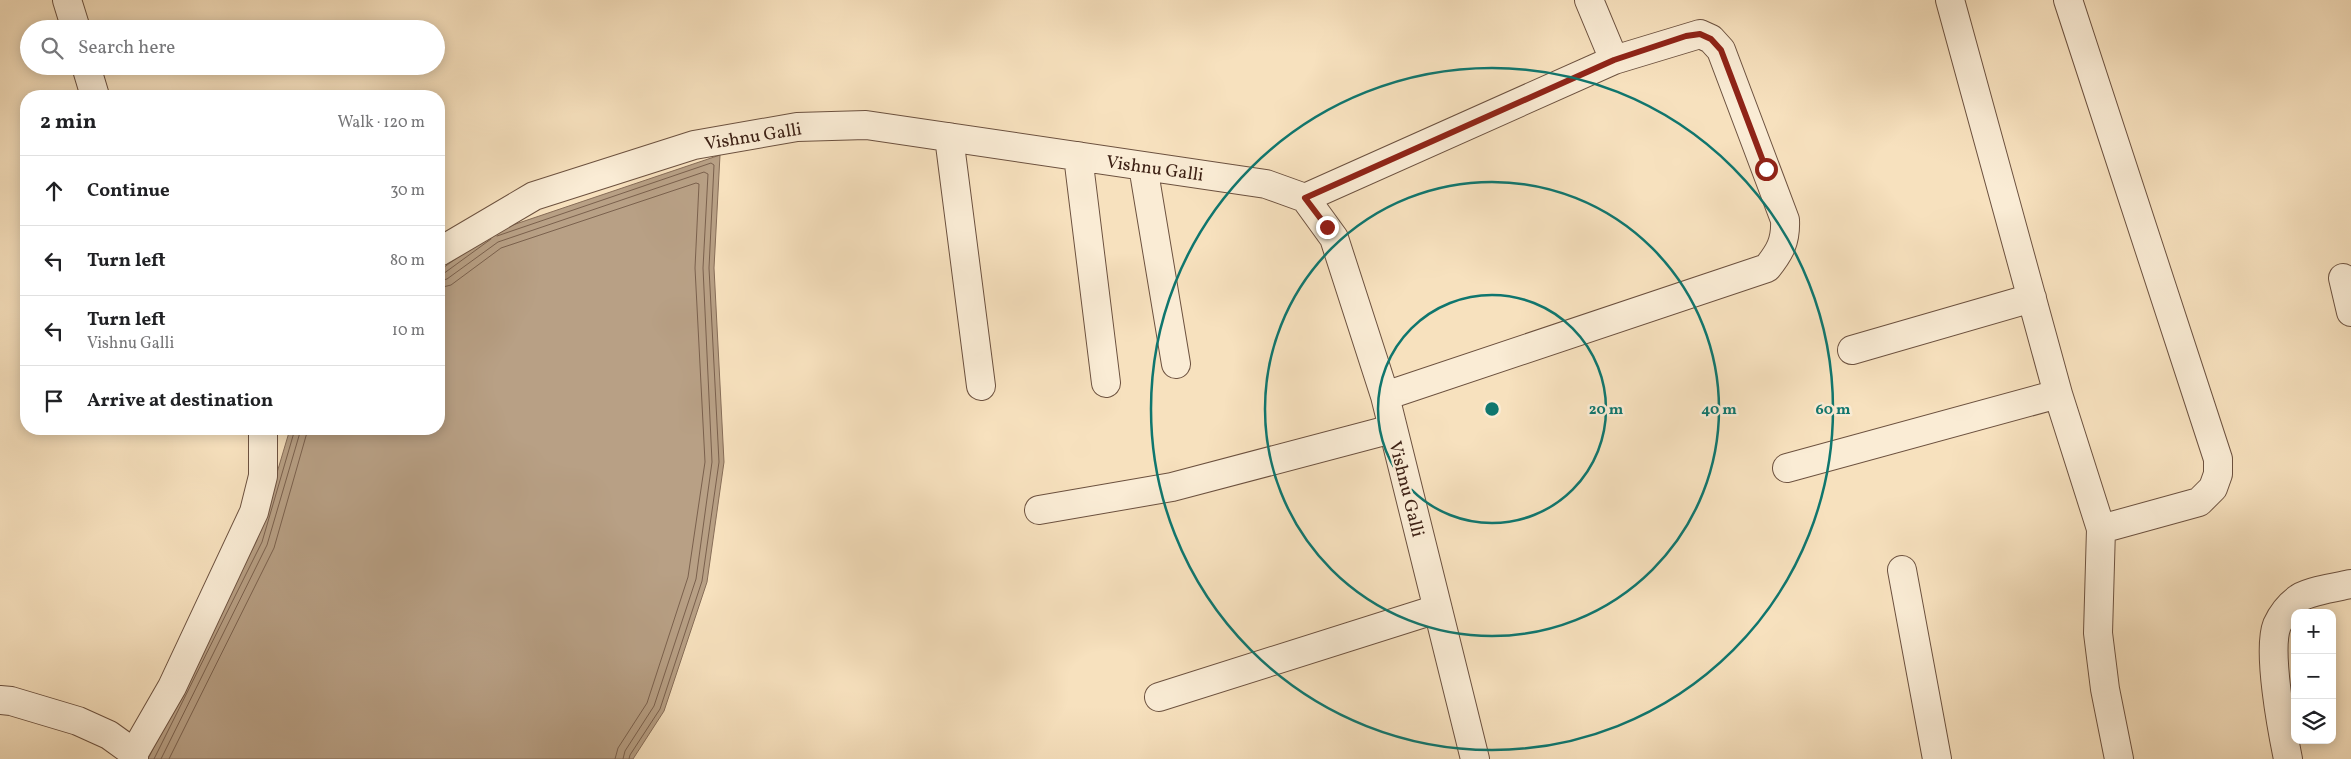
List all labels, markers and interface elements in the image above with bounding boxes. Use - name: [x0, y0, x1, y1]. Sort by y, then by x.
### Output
- search box: [20, 20, 445, 75]
- icon: search: [38, 34, 66, 62]
- text: Search here: [78, 35, 175, 61]
- text: 2 min: [40, 108, 97, 137]
- text: Walk · 120 m: [337, 112, 425, 134]
- street label: Vishnu Galli: [703, 117, 804, 158]
- street label: Vishnu Galli: [1104, 150, 1205, 189]
- route start: [1755, 158, 1778, 181]
- icon: ahead: [40, 177, 68, 205]
- text: Continue: [87, 178, 170, 204]
- text: 30 m: [390, 180, 425, 202]
- route end: [1316, 216, 1339, 239]
- icon: left: [40, 247, 68, 275]
- text: Turn left: [87, 248, 166, 274]
- text: 80 m: [390, 250, 425, 272]
- text: Turn left: [87, 307, 166, 333]
- icon: left: [40, 317, 68, 345]
- text: 10 m: [392, 320, 425, 342]
- text: Vishnu Galli: [87, 333, 174, 355]
- icon: arrive: [40, 387, 68, 415]
- text: Arrive at destination: [87, 388, 273, 414]
- centre of rings: [1483, 400, 1501, 418]
- text: 20 m: [1589, 400, 1624, 421]
- text: 40 m: [1701, 400, 1737, 421]
- text: 60 m: [1816, 400, 1851, 421]
- street label: Vishnu Galli: [1382, 439, 1430, 540]
- map controls: [2291, 609, 2336, 744]
- button: +: [2291, 609, 2336, 654]
- button: −: [2291, 654, 2336, 699]
- button: layers: [2291, 699, 2336, 744]

